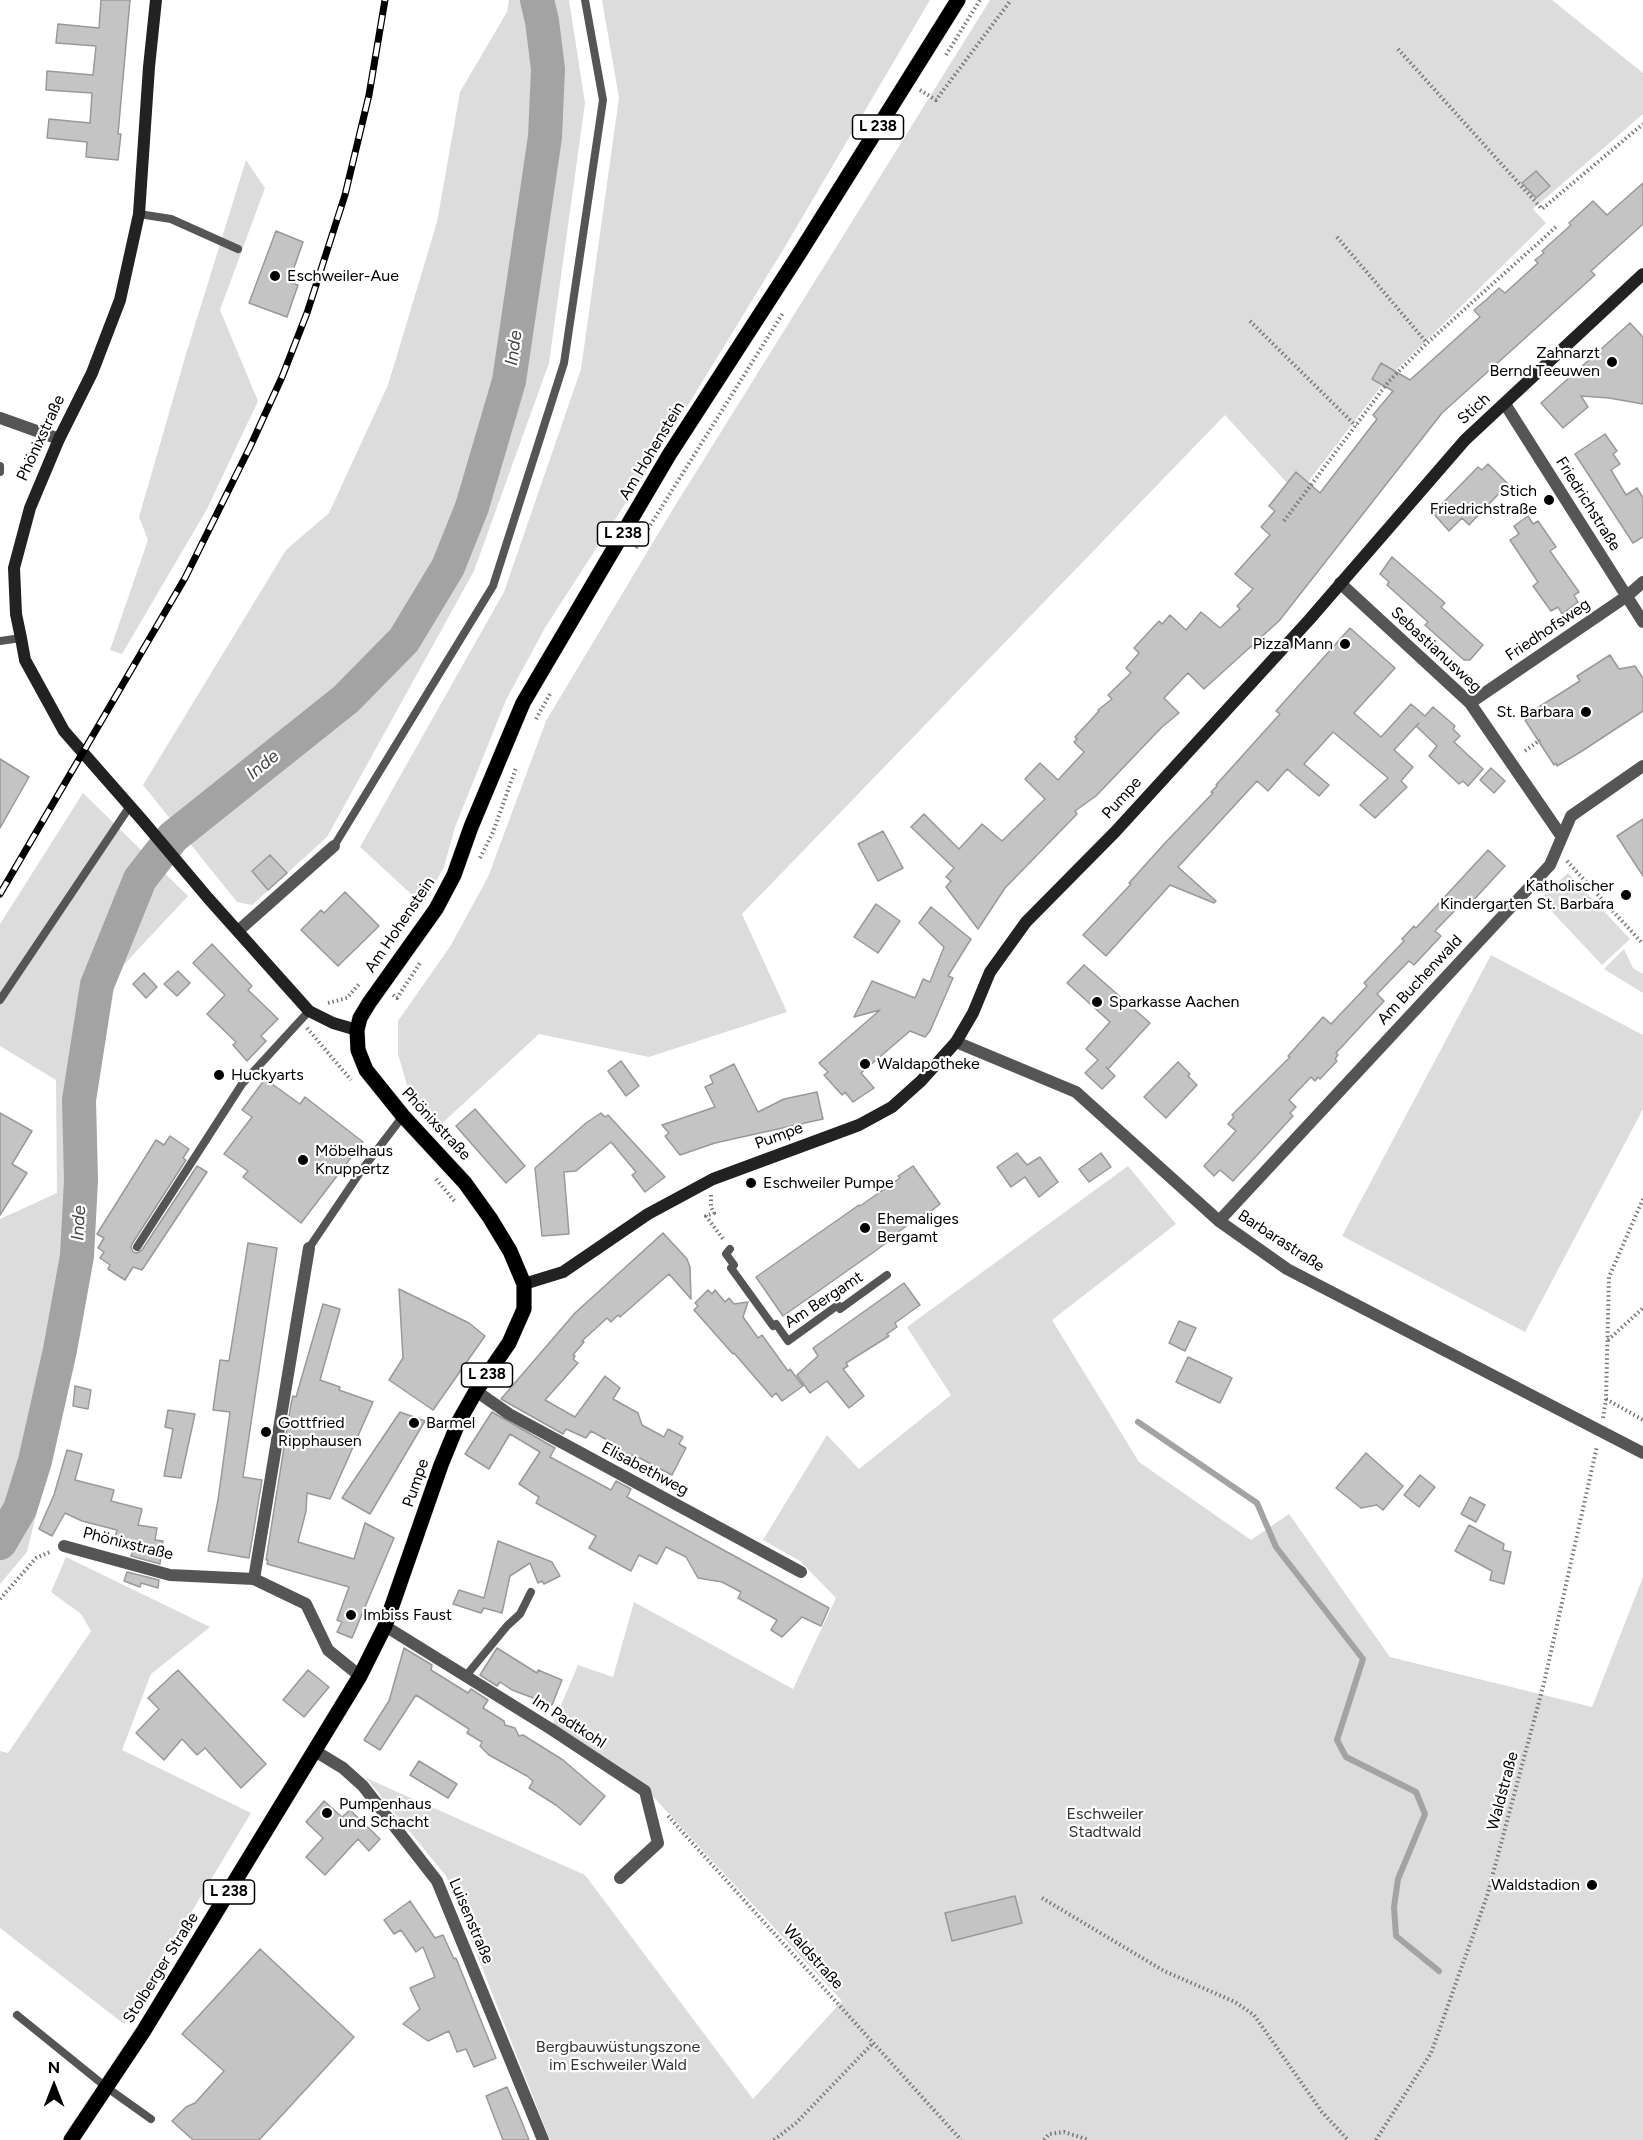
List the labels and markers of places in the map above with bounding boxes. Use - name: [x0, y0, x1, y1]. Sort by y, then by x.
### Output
- place label: Eschweiler-Aue: [287, 266, 399, 286]
- marker: Eschweiler-Aue: [268, 269, 282, 283]
- place label: Zahnarzt Bernd Teeuwen: [1490, 343, 1600, 381]
- marker: Zahnarzt Bernd Teeuwen: [1605, 355, 1619, 369]
- place label: Stich Friedrichstraße: [1430, 481, 1537, 519]
- marker: Stich Friedrichstraße: [1542, 493, 1556, 507]
- place label: Pizza Mann: [1253, 634, 1333, 654]
- marker: Pizza Mann: [1338, 637, 1352, 651]
- place label: St. Barbara: [1496, 702, 1574, 722]
- marker: St. Barbara: [1579, 705, 1593, 719]
- place label: Katholischer Kindergarten St. Barbara: [1440, 876, 1614, 914]
- marker: Katholischer Kindergarten St. Barbara: [1619, 888, 1633, 902]
- place label: Sparkasse Aachen: [1109, 992, 1239, 1012]
- marker: Sparkasse Aachen: [1090, 995, 1104, 1009]
- place label: Waldapotheke: [877, 1054, 980, 1074]
- marker: Waldapotheke: [858, 1057, 872, 1071]
- place label: Huckyarts: [231, 1065, 304, 1085]
- marker: Huckyarts: [212, 1068, 226, 1082]
- place label: Möbelhaus Knuppertz: [315, 1141, 393, 1179]
- marker: Möbelhaus Knuppertz: [296, 1153, 310, 1167]
- place label: Eschweiler Pumpe: [763, 1173, 894, 1193]
- marker: Eschweiler Pumpe: [744, 1176, 758, 1190]
- place label: Ehemaliges Bergamt: [877, 1209, 959, 1247]
- marker: Ehemaliges Bergamt: [858, 1221, 872, 1235]
- place label: Gottfried Ripphausen: [278, 1413, 362, 1451]
- place label: Barmel: [426, 1413, 475, 1433]
- marker: Barmel: [407, 1416, 421, 1430]
- marker: Gottfried Ripphausen: [259, 1425, 273, 1439]
- place label: Imbiss Faust: [363, 1605, 452, 1625]
- marker: Imbiss Faust: [344, 1608, 358, 1622]
- place label: Pumpenhaus und Schacht: [339, 1794, 431, 1832]
- marker: Pumpenhaus und Schacht: [320, 1806, 334, 1820]
- place label: Waldstadion: [1491, 1875, 1580, 1895]
- marker: Waldstadion: [1585, 1878, 1599, 1892]

